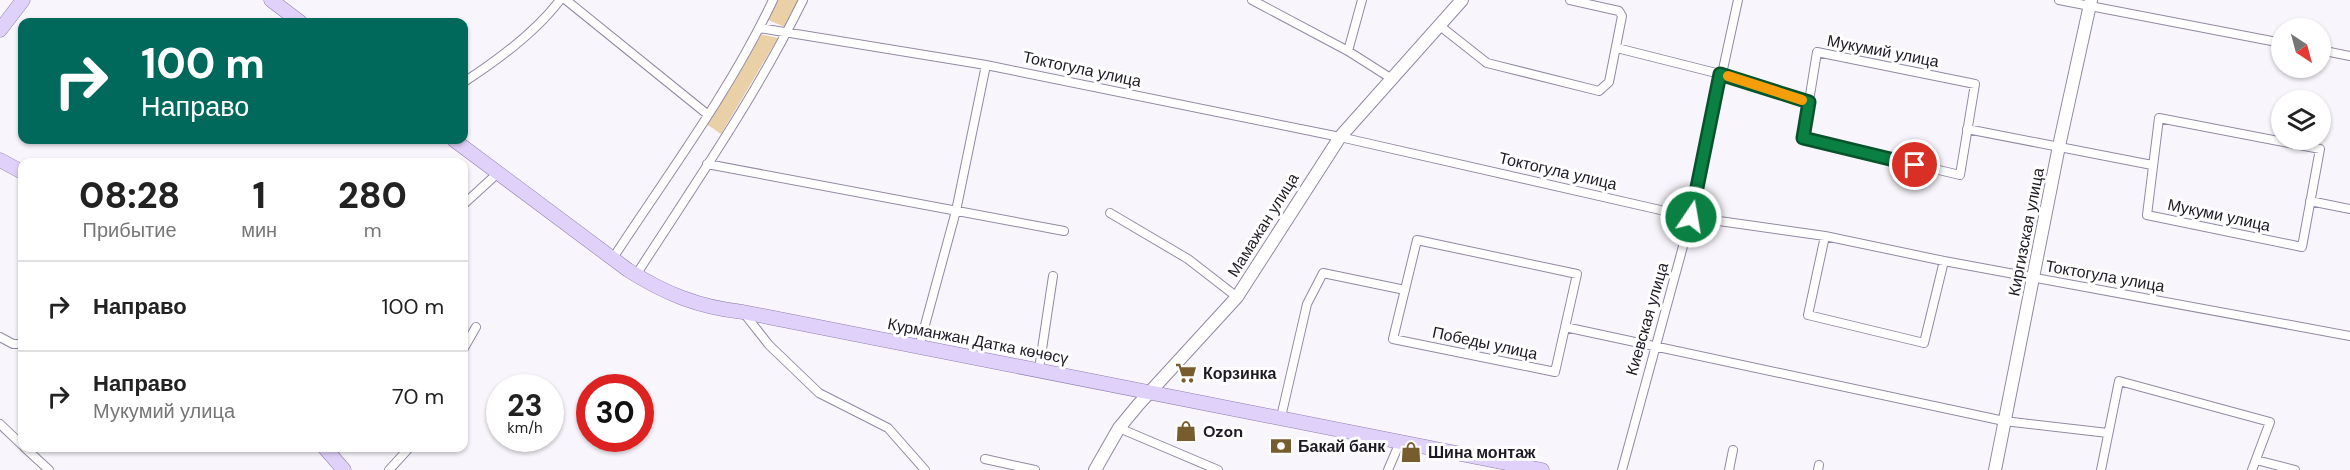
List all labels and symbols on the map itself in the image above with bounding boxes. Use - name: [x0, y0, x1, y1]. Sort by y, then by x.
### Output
- north arrow: [2271, 18, 2331, 78]
- street label: Мукумий улица: [1825, 30, 1941, 72]
- street label: Токтогула улица: [1021, 46, 1143, 92]
- pin: [1889, 139, 1940, 190]
- street label: Токтогула улица: [1497, 147, 1619, 195]
- street label: Киргизская улица: [2003, 166, 2049, 298]
- street label: Мамажан улица: [1223, 169, 1303, 281]
- position arrow: [1659, 185, 1723, 249]
- street label: Мукуми улица: [2166, 194, 2272, 236]
- street label: Токтогула улица: [2044, 255, 2166, 297]
- street label: Киевская улица: [1621, 260, 1673, 378]
- street label: Курманжан Датка көчөсү: [886, 313, 1070, 369]
- street label: Победы улица: [1430, 322, 1540, 364]
- supermarket icon: Корзинка: [1174, 361, 1198, 385]
- place label: Корзинка: [1203, 363, 1277, 384]
- speed limit sign: 30: [576, 374, 654, 452]
- shop icon: Ozon: [1174, 419, 1198, 443]
- place label: Ozon: [1203, 421, 1243, 442]
- bank icon: Бакай банк: [1269, 434, 1293, 458]
- place label: Бакай банк: [1298, 436, 1386, 457]
- shop icon: Шина монтаж: [1399, 440, 1423, 464]
- place label: Шина монтаж: [1428, 442, 1536, 463]

